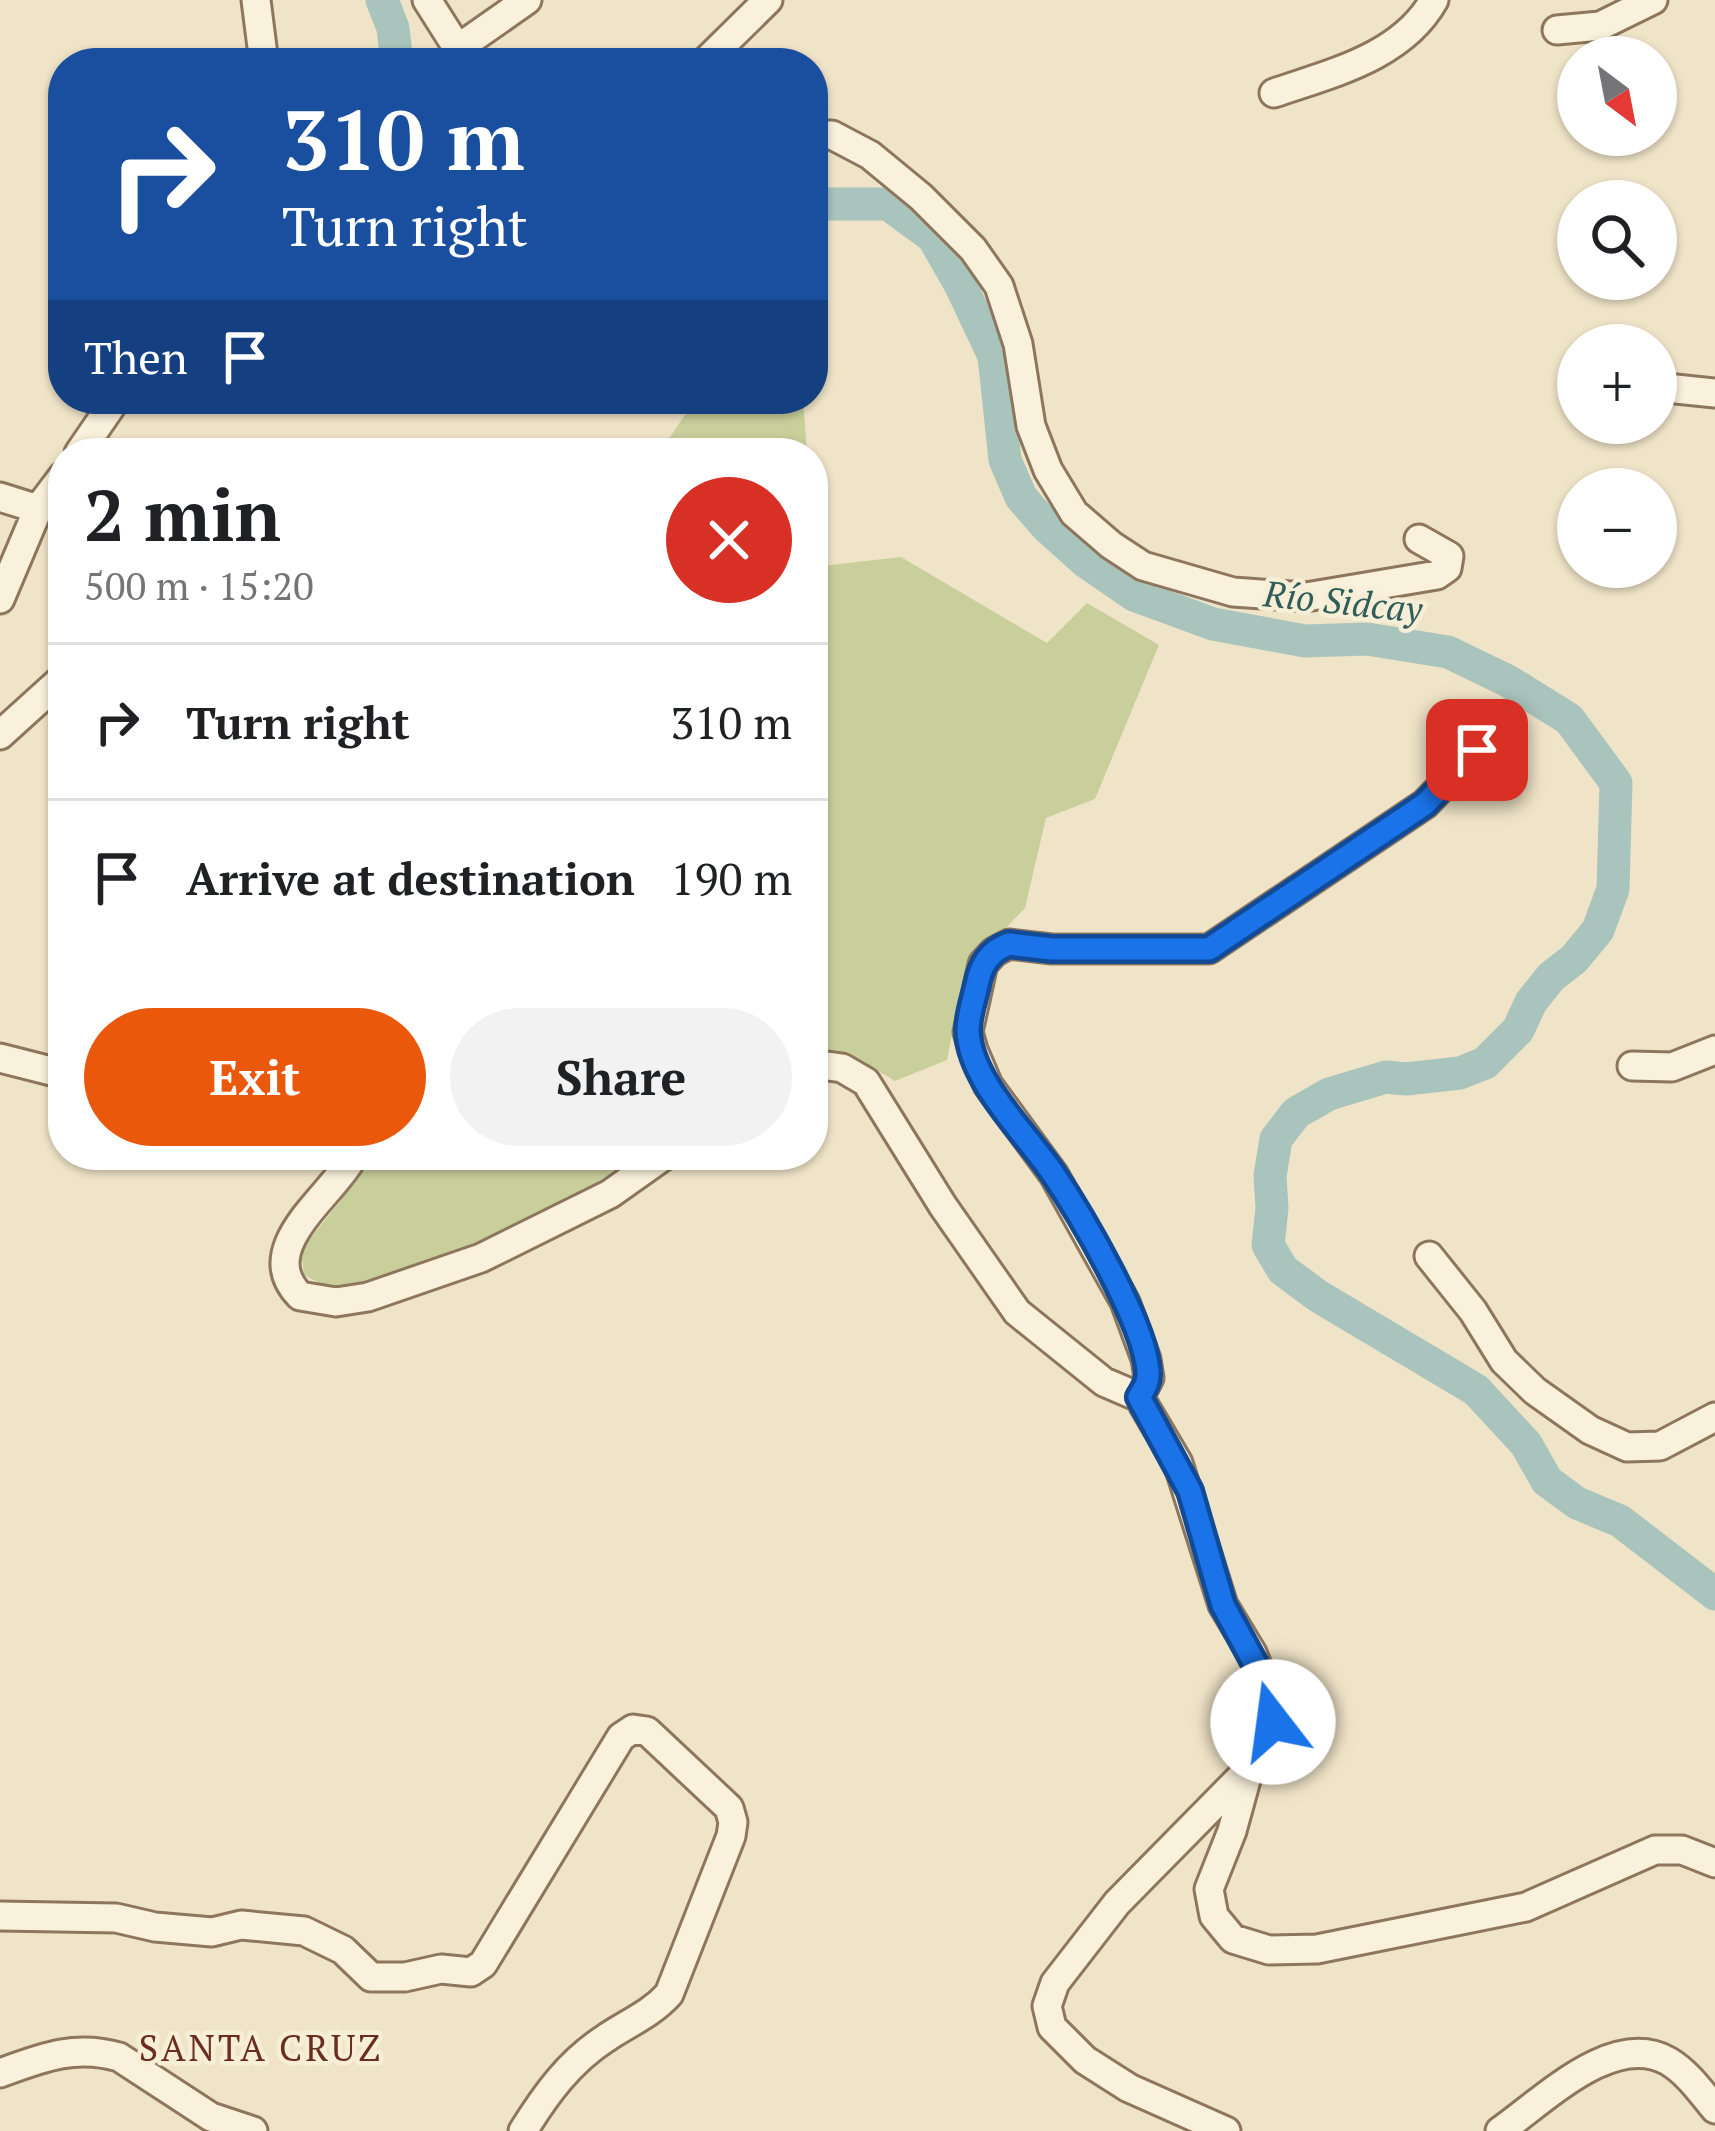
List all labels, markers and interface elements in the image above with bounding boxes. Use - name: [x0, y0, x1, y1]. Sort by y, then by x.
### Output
- north arrow: [1557, 36, 1677, 156]
- map controls: [1557, 36, 1677, 588]
- text: 310 m: [282, 83, 525, 194]
- icon: right: [84, 96, 240, 252]
- button: search: [1557, 180, 1677, 300]
- text: Turn right: [282, 190, 528, 261]
- icon: arrive: [212, 324, 278, 390]
- button: +: [1557, 324, 1677, 444]
- text: Then: [84, 327, 188, 387]
- text: 2 min: [84, 466, 281, 562]
- button: −: [1557, 468, 1677, 588]
- button: close: [666, 477, 792, 603]
- text: 500 m · 15:20: [84, 559, 314, 611]
- water label: Río Sidcay: [1261, 569, 1426, 633]
- icon: right: [84, 689, 150, 755]
- text: Turn right: [186, 692, 410, 752]
- text: 310 m: [670, 692, 792, 752]
- pin: [1426, 699, 1528, 801]
- icon: arrive: [1444, 717, 1510, 783]
- icon: arrive: [84, 845, 150, 911]
- text: Arrive at destination: [186, 848, 635, 908]
- text: 190 m: [671, 848, 792, 908]
- button: Exit: [84, 1008, 426, 1146]
- button: Share: [450, 1008, 792, 1146]
- position arrow: [1210, 1659, 1336, 1785]
- district label: SANTA CRUZ: [139, 2024, 383, 2071]

